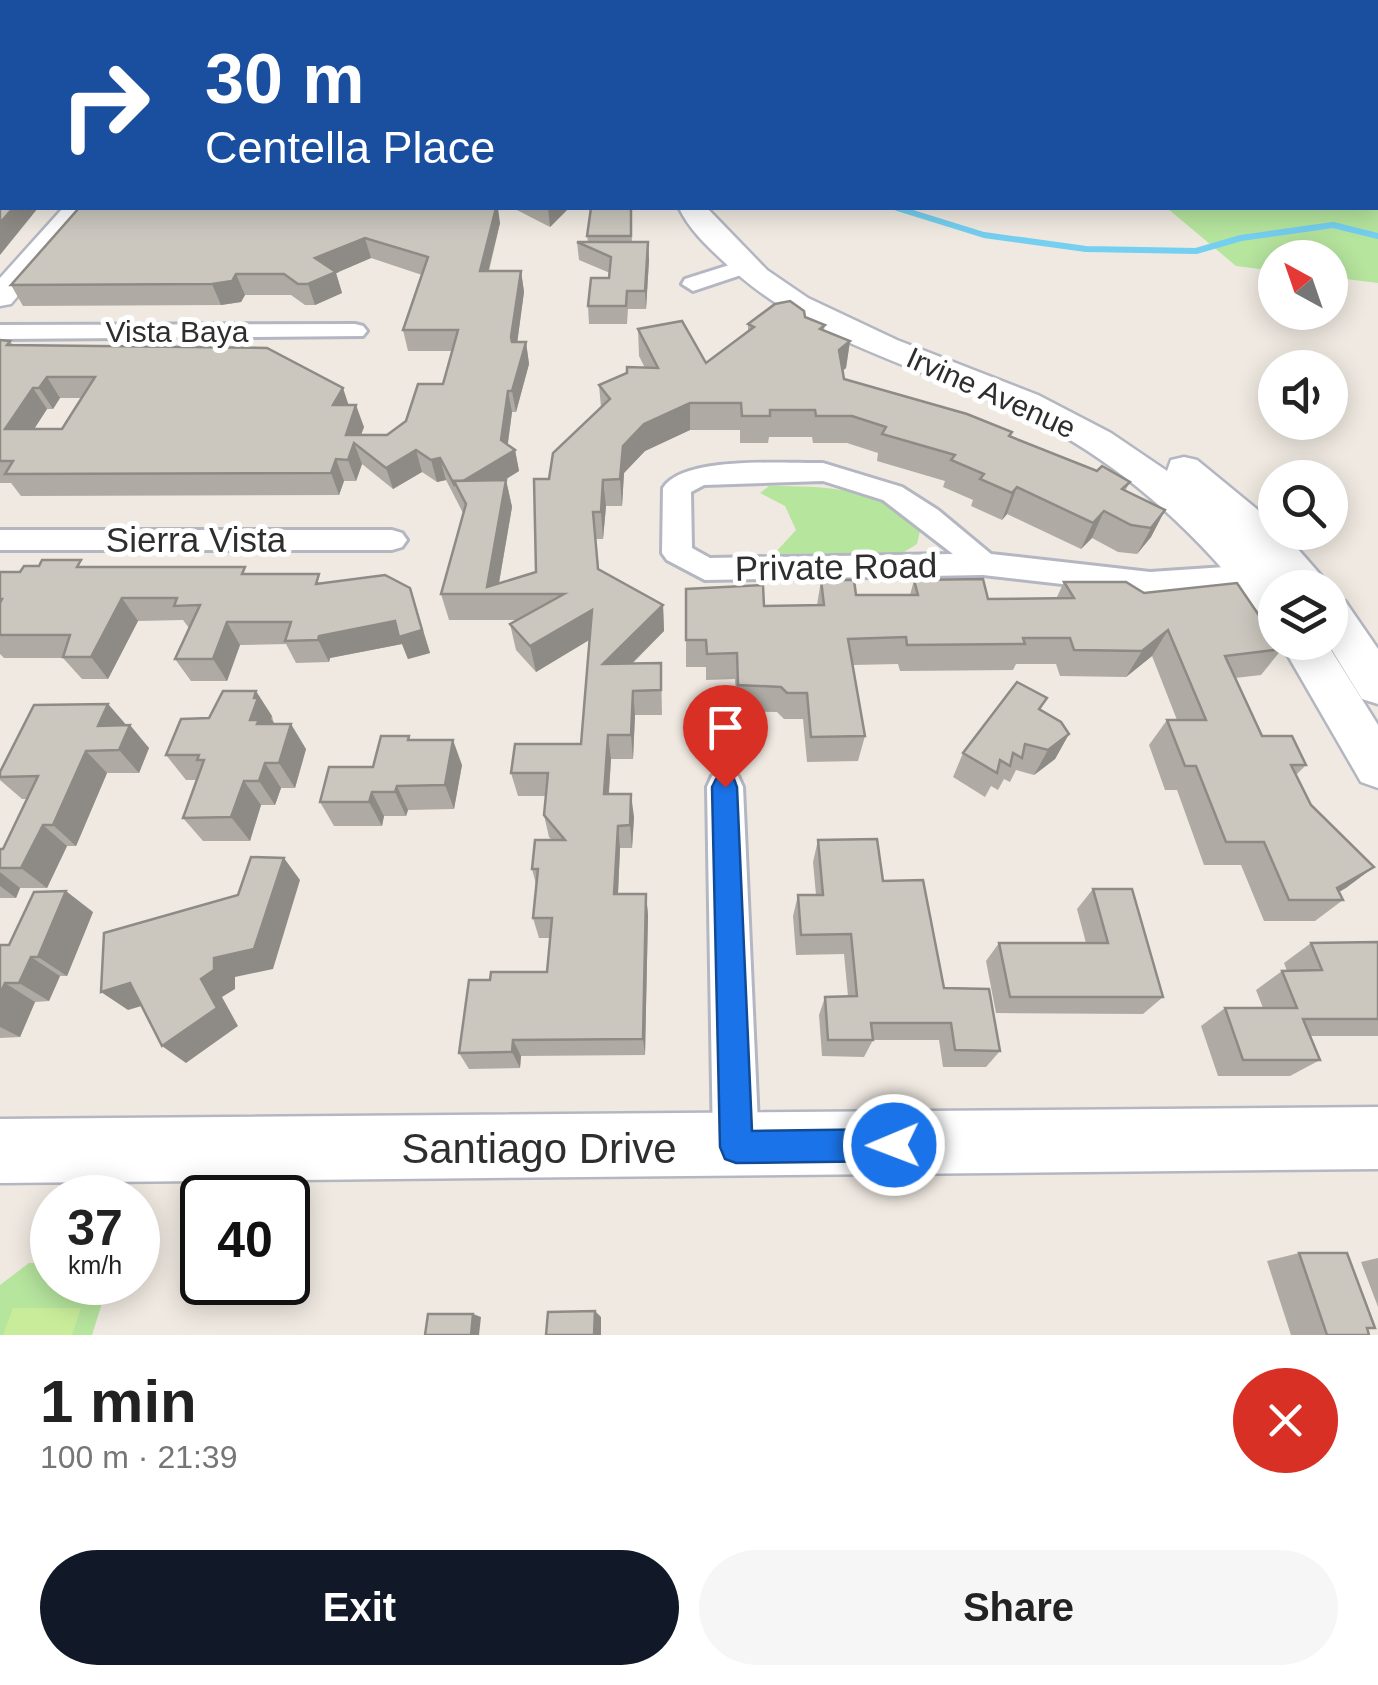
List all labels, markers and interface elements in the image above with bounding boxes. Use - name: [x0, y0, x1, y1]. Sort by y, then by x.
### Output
- icon: right: [40, 40, 170, 170]
- text: 30 m: [205, 40, 365, 118]
- text: Centella Place: [205, 122, 495, 173]
- north arrow: [1258, 240, 1348, 330]
- map controls: [1258, 240, 1348, 660]
- street label: Vista Baya: [106, 315, 249, 348]
- street label: Irvine Avenue: [902, 341, 1081, 444]
- button: sound: [1258, 350, 1348, 440]
- button: search: [1258, 460, 1348, 550]
- street label: Sierra Vista: [106, 520, 287, 559]
- street label: Private Road: [735, 545, 937, 588]
- button: layers: [1258, 570, 1348, 660]
- pin: [683, 685, 768, 788]
- icon: arrive: [698, 700, 753, 755]
- position arrow: [842, 1093, 946, 1197]
- street label: Santiago Drive: [401, 1125, 677, 1172]
- speed limit sign: 40: [180, 1175, 310, 1305]
- text: 37: [67, 1200, 123, 1256]
- text: km/h: [68, 1251, 122, 1279]
- text: 1 min: [40, 1368, 197, 1435]
- button: close: [1233, 1368, 1338, 1473]
- text: 100 m · 21:39: [40, 1439, 237, 1475]
- button: Exit: [40, 1550, 679, 1665]
- button: Share: [699, 1550, 1338, 1665]

